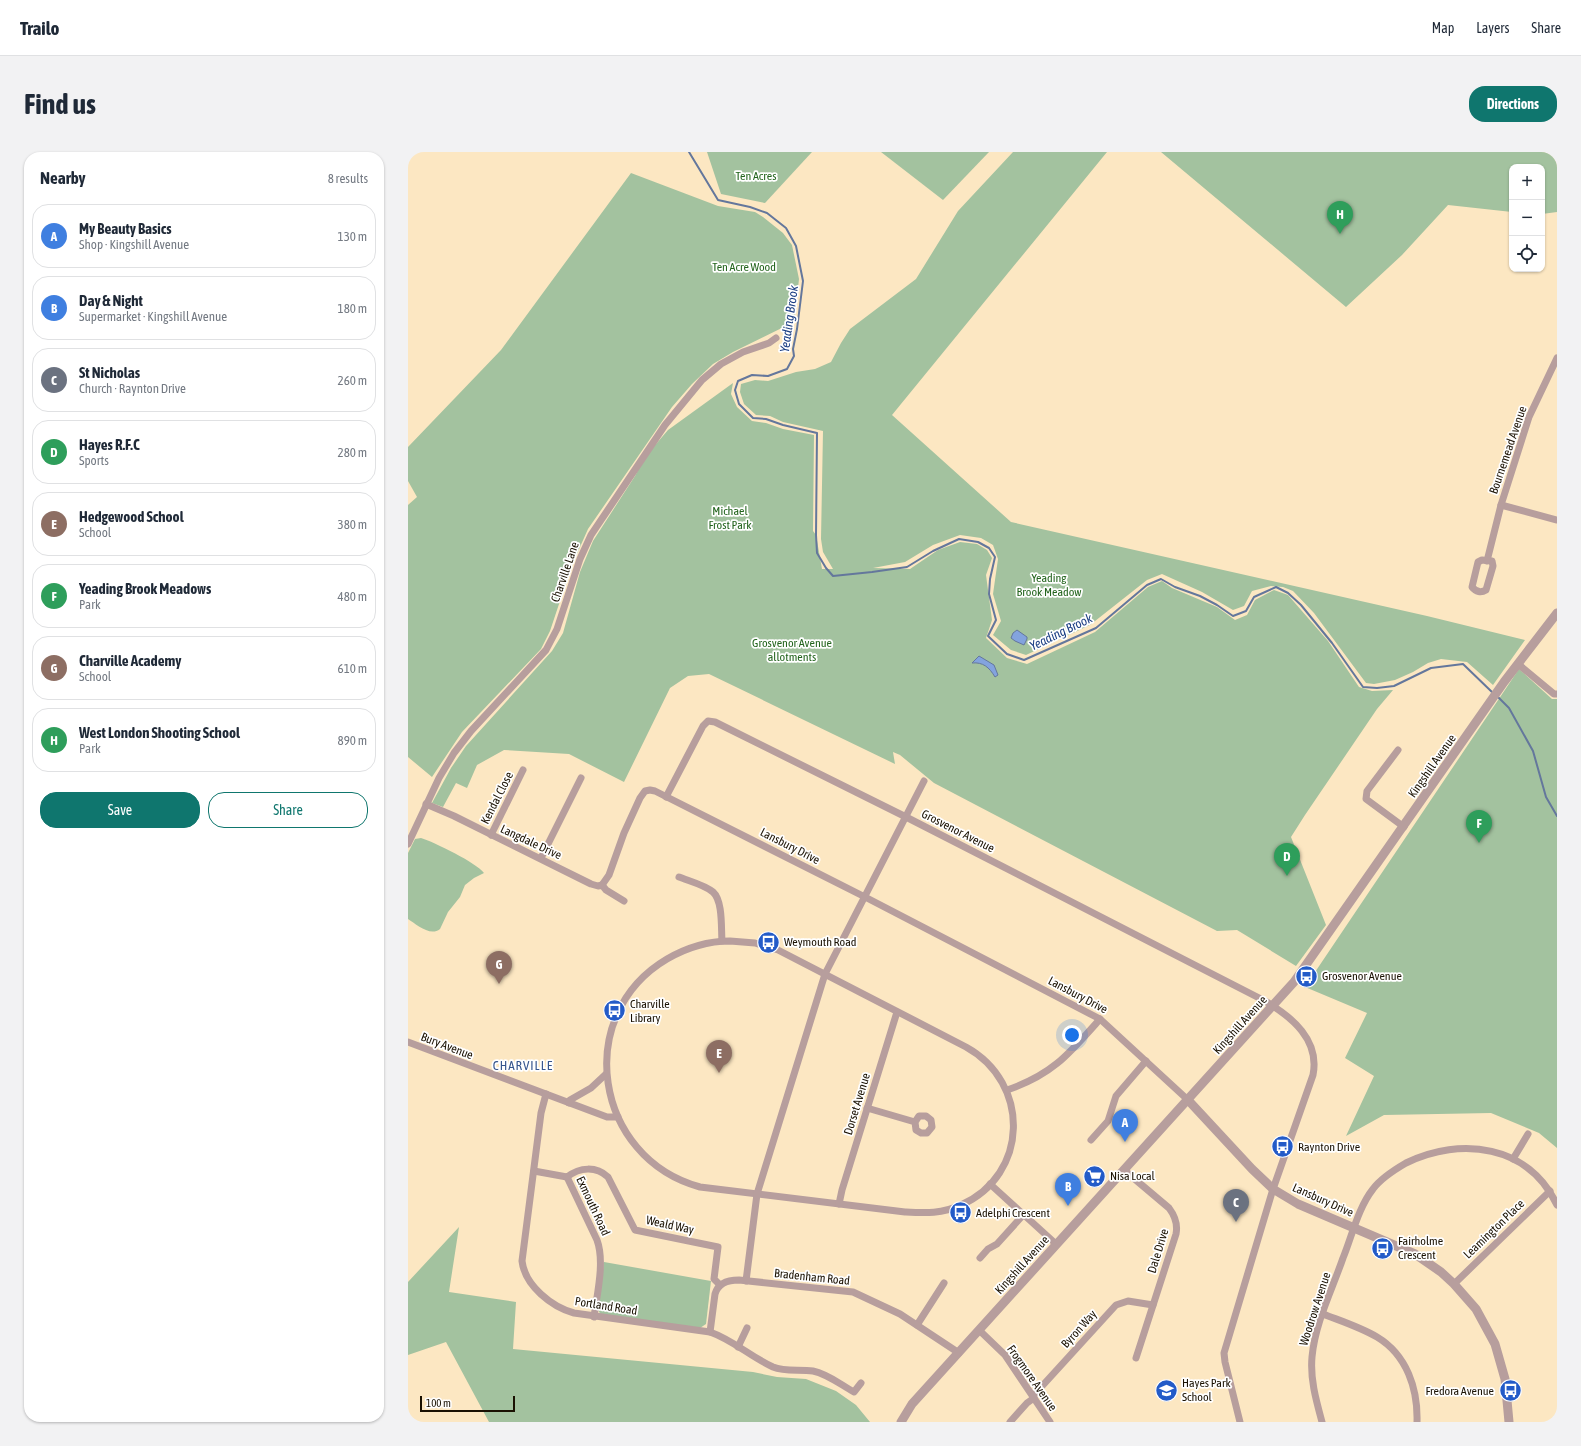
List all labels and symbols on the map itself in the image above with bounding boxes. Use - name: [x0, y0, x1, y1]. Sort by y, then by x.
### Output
- park label: Ten Acres: [735, 169, 777, 183]
- pin: H: [1327, 201, 1353, 234]
- park label: Ten Acre Wood: [712, 260, 776, 274]
- water label: Yeading Brook: [777, 284, 801, 354]
- street label: Bournemead Avenue: [1486, 404, 1530, 496]
- park label: Michael Frost Park: [708, 504, 752, 532]
- street label: Charville Lane: [548, 540, 582, 604]
- park label: Yeading Brook Meadow: [1017, 571, 1081, 599]
- water label: Yeading Brook: [1027, 610, 1095, 654]
- park label: Grosvenor Avenue allotments: [752, 636, 832, 664]
- street label: Kingshill Avenue: [1405, 732, 1459, 800]
- street label: Kendal Close: [478, 770, 516, 826]
- street label: Grosvenor Avenue: [919, 807, 997, 855]
- pin: F: [1466, 810, 1492, 843]
- street label: Langdale Drive: [498, 822, 564, 862]
- street label: Lansbury Drive: [758, 825, 822, 867]
- pin: D: [1274, 843, 1300, 876]
- bus stop icon: Weymouth Road: [756, 929, 782, 955]
- place label: Weymouth Road: [784, 935, 857, 949]
- pin: G: [486, 951, 512, 984]
- bus stop icon: Grosvenor Avenue: [1293, 963, 1319, 989]
- place label: Grosvenor Avenue: [1322, 969, 1402, 983]
- street label: Lansbury Drive: [1046, 974, 1110, 1016]
- street label: Kingshill Avenue: [1210, 993, 1270, 1057]
- place label: Charville Library: [630, 997, 670, 1025]
- bus stop icon: Charville Library: [601, 998, 627, 1024]
- your location: [1062, 1025, 1082, 1045]
- street label: Bury Avenue: [419, 1030, 475, 1062]
- pin: E: [706, 1040, 732, 1073]
- district label: CHARVILLE: [493, 1058, 553, 1073]
- street label: Dorset Avenue: [841, 1071, 873, 1137]
- pin: A: [1112, 1109, 1138, 1142]
- bus stop icon: Raynton Drive: [1270, 1134, 1296, 1160]
- place label: Raynton Drive: [1298, 1140, 1360, 1154]
- supermarket icon: Nisa Local: [1082, 1163, 1108, 1189]
- place label: Nisa Local: [1110, 1169, 1156, 1183]
- pin: B: [1055, 1173, 1081, 1206]
- street label: Exmouth Road: [573, 1174, 613, 1238]
- street label: Lansbury Drive: [1290, 1180, 1356, 1220]
- pin: C: [1223, 1189, 1249, 1222]
- street label: Leamington Place: [1461, 1197, 1527, 1261]
- bus stop icon: Adelphi Crescent: [947, 1200, 973, 1226]
- place label: Adelphi Crescent: [976, 1206, 1050, 1220]
- street label: Weald Way: [645, 1213, 695, 1237]
- street label: Dale Drive: [1145, 1227, 1171, 1275]
- street label: Kingshill Avenue: [992, 1233, 1052, 1297]
- place label: Fairholme Crescent: [1398, 1234, 1443, 1262]
- bus stop icon: Fairholme Crescent: [1369, 1235, 1395, 1261]
- street label: Bradenham Road: [773, 1266, 851, 1288]
- street label: Woodrow Avenue: [1297, 1271, 1333, 1347]
- street label: Portland Road: [574, 1294, 638, 1318]
- street label: Byron Way: [1058, 1307, 1100, 1351]
- street label: Frogmore Avenue: [1004, 1342, 1060, 1414]
- place label: Hayes Park School: [1182, 1376, 1231, 1404]
- school or university icon: Hayes Park School: [1153, 1377, 1179, 1403]
- bus stop icon: Fredora Avenue: [1497, 1378, 1523, 1404]
- place label: Fredora Avenue: [1425, 1384, 1494, 1398]
- scale bar: [420, 1394, 515, 1413]

